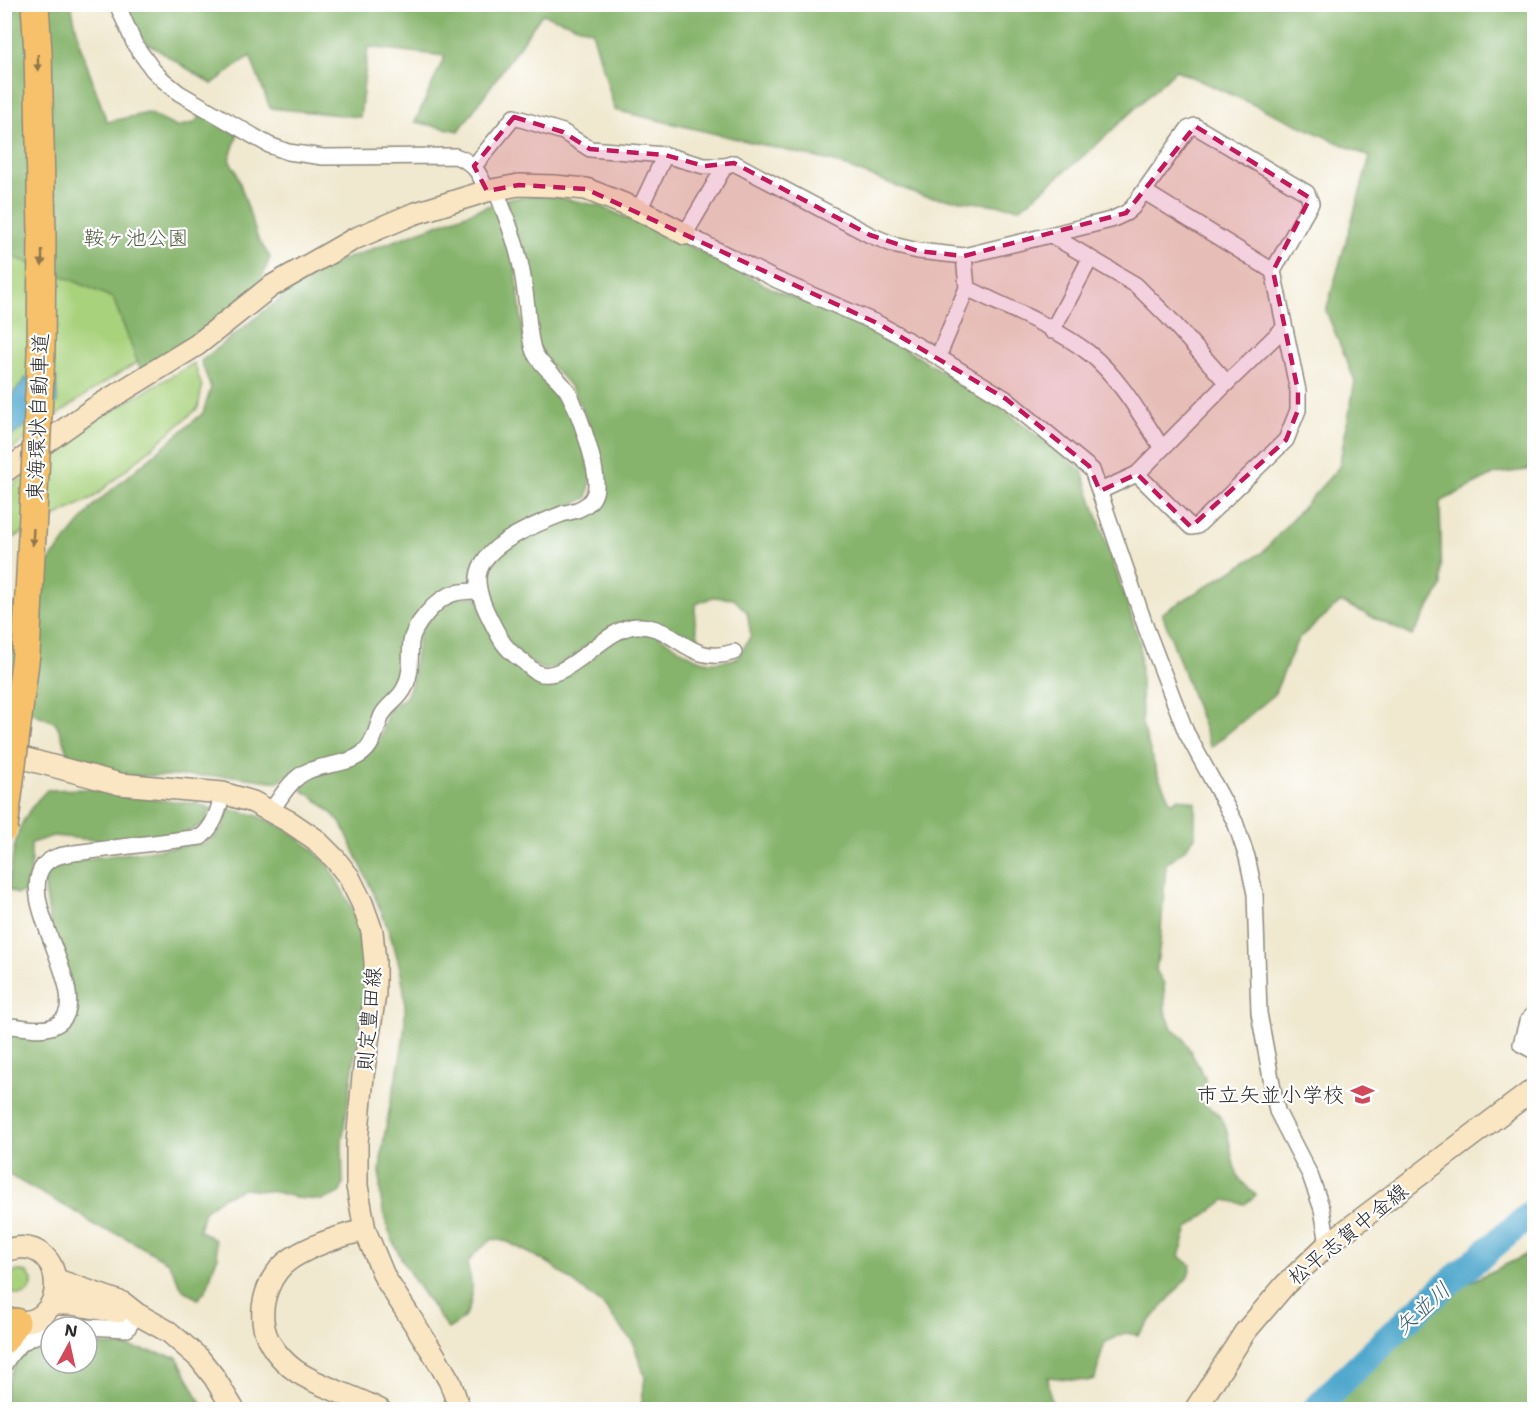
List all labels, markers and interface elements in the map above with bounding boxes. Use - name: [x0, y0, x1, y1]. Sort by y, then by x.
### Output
- one-way arrow: [33, 53, 43, 72]
- park label: 鞍ヶ池公園: [84, 224, 189, 252]
- one-way arrow: [37, 248, 47, 267]
- street label: 東海環状自動車道: [21, 333, 55, 501]
- one-way arrow: [28, 527, 38, 546]
- street label: 則定豊田線: [350, 965, 388, 1073]
- place label: 市立矢並小学校: [1197, 1081, 1344, 1109]
- school or university icon: 市立矢並小学校: [1349, 1082, 1375, 1108]
- street label: 松平志賀中金線: [1282, 1177, 1414, 1291]
- water label: 矢並川: [1388, 1276, 1457, 1341]
- north arrow: [39, 1315, 99, 1375]
- text: N: [63, 1319, 79, 1342]

